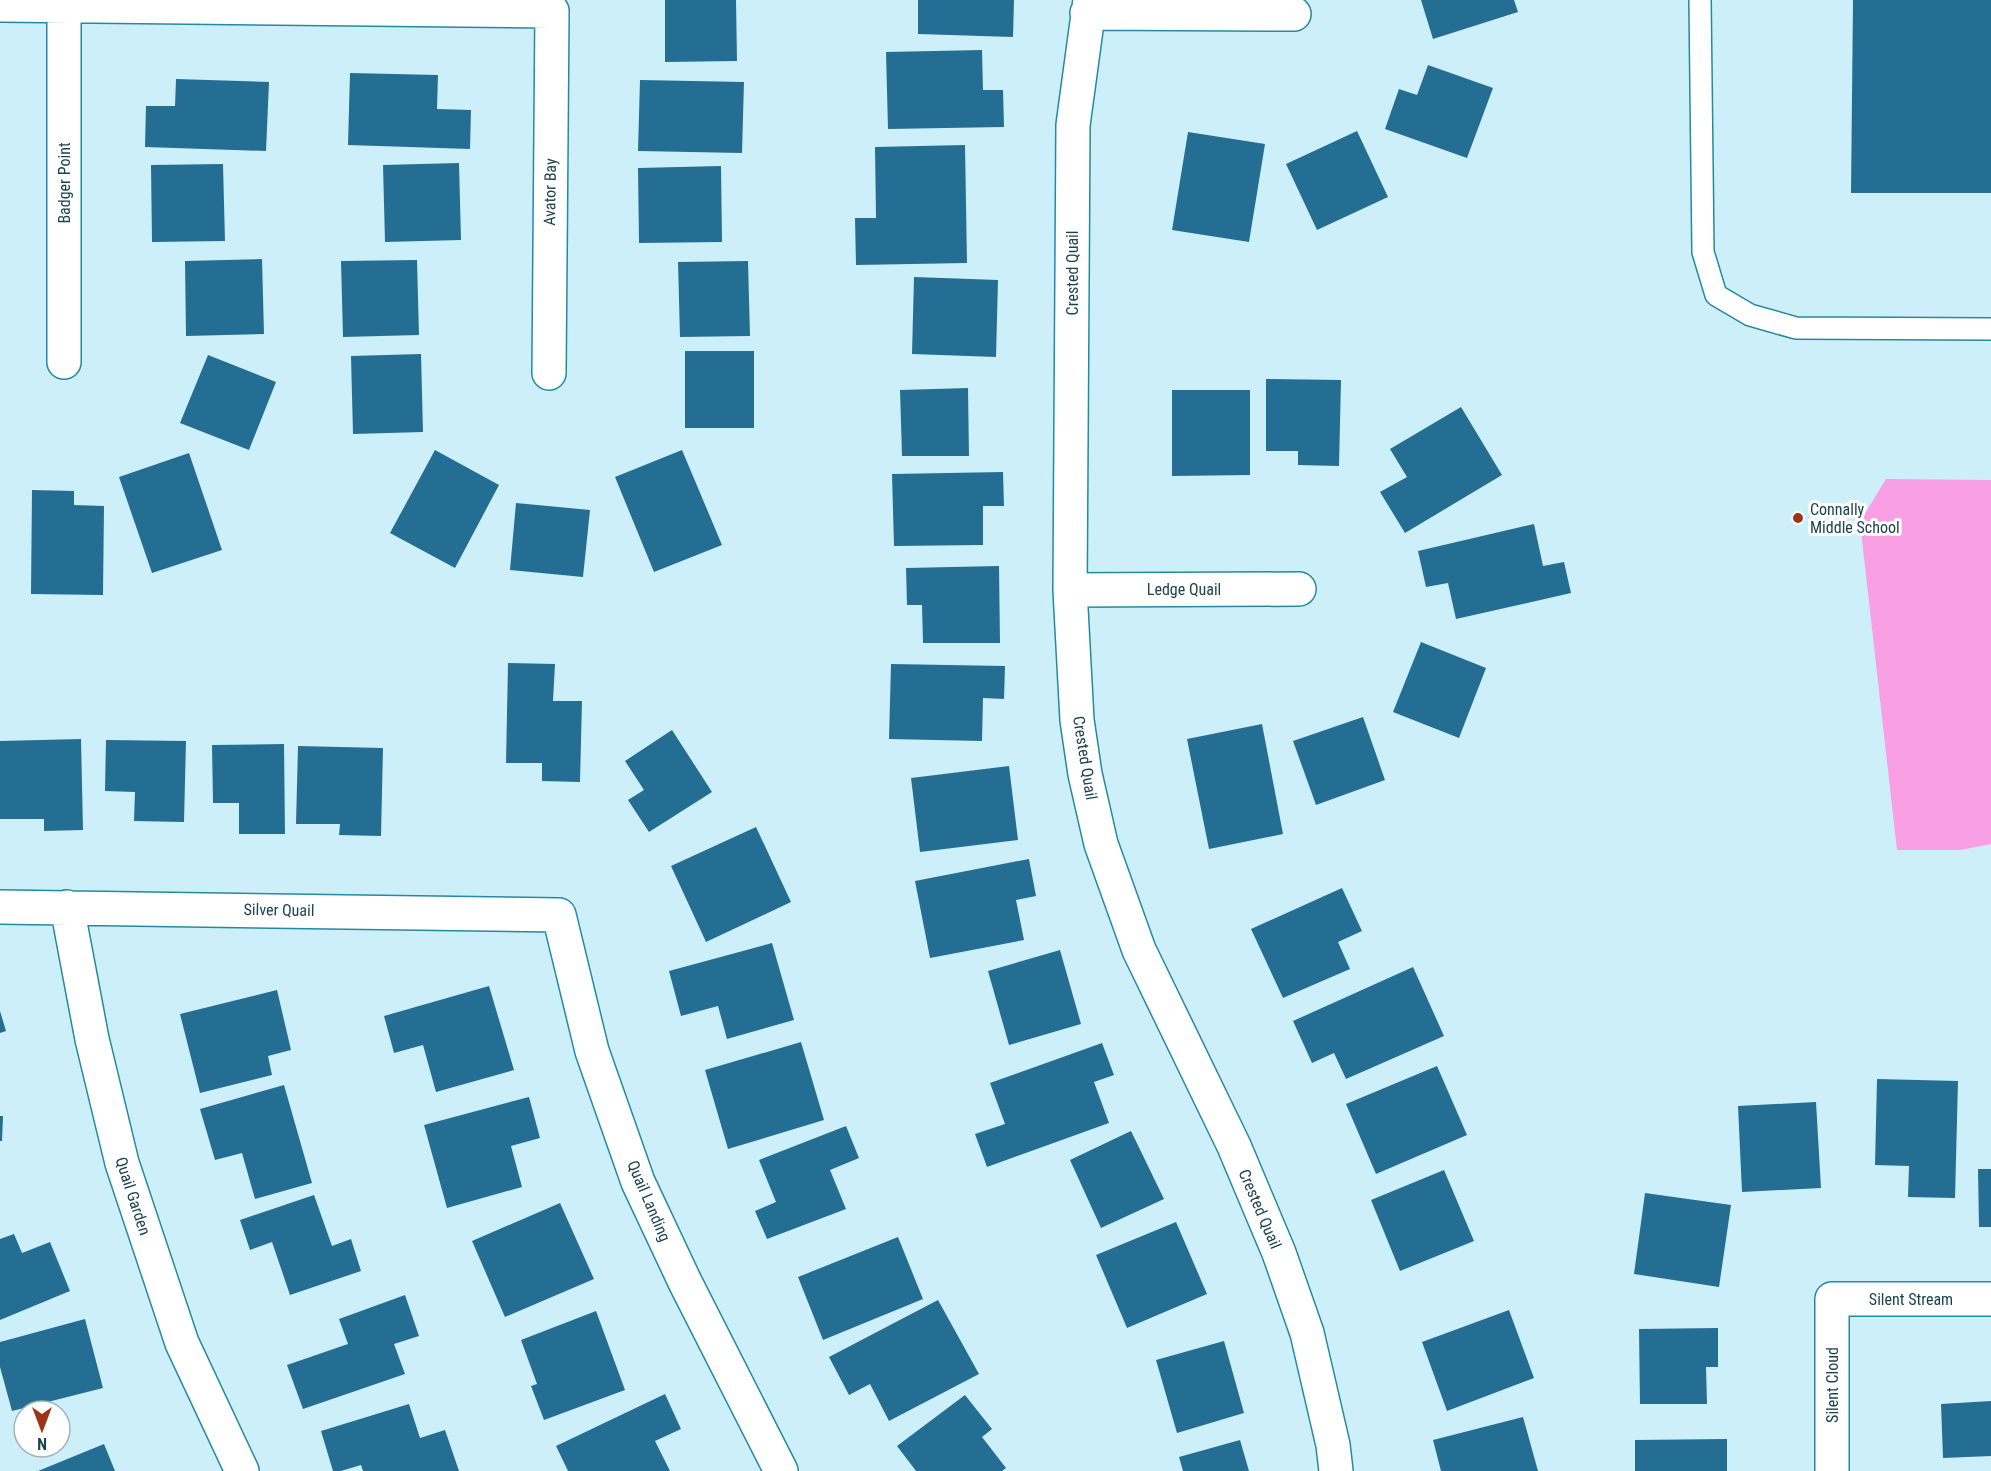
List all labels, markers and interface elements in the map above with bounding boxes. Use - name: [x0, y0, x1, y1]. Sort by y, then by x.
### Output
- street label: Badger Point: [55, 142, 74, 224]
- street label: Avator Bay: [540, 158, 560, 226]
- street label: Crested Quail: [1063, 231, 1082, 315]
- place label: Connally Middle School: [1810, 500, 1900, 537]
- marker: Connally Middle School: [1791, 511, 1805, 525]
- street label: Ledge Quail: [1147, 580, 1221, 599]
- street label: Crested Quail: [1069, 715, 1101, 801]
- street label: Silver Quail: [243, 900, 315, 920]
- street label: Quail Garden: [111, 1155, 155, 1237]
- street label: Quail Landing: [623, 1158, 675, 1244]
- street label: Crested Quail: [1235, 1166, 1285, 1252]
- street label: Silent Stream: [1869, 1290, 1953, 1309]
- street label: Silent Cloud: [1823, 1347, 1842, 1423]
- north arrow: [12, 1399, 72, 1459]
- text: N: [37, 1434, 47, 1453]

